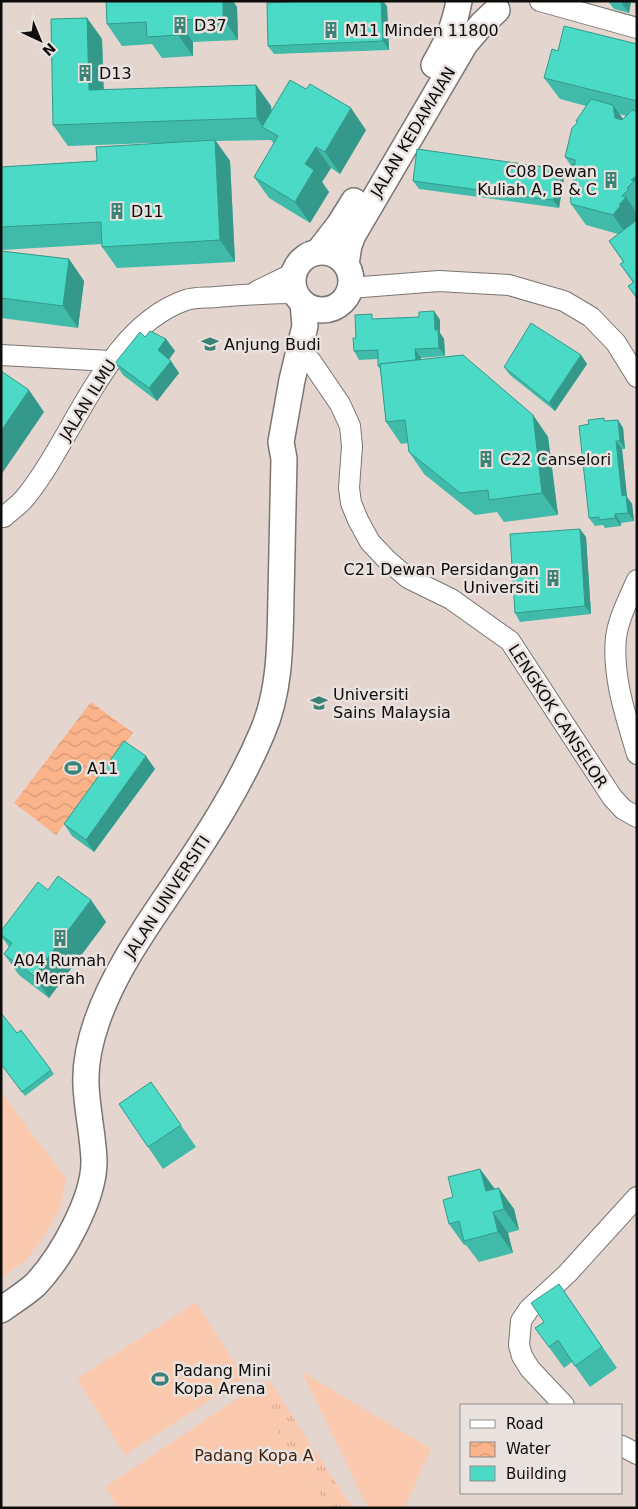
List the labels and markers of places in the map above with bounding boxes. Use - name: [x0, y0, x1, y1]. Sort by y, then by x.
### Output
- building icon: D37: [170, 15, 190, 35]
- place label: D37: [194, 16, 227, 35]
- building icon: M11 Minden 11800: [321, 20, 341, 40]
- place label: M11 Minden 11800: [345, 21, 499, 40]
- building icon: D13: [75, 63, 95, 83]
- place label: D13: [99, 64, 132, 83]
- place label: C08 Dewan Kuliah A, B & C: [477, 162, 597, 199]
- building icon: C08 Dewan Kuliah A, B & C: [601, 170, 621, 190]
- building icon: D11: [107, 201, 127, 221]
- place label: D11: [131, 202, 164, 221]
- school or university icon: Anjung Budi: [200, 334, 220, 354]
- place label: Anjung Budi: [224, 335, 321, 354]
- building icon: C22 Canselori: [476, 449, 496, 469]
- place label: C22 Canselori: [500, 450, 611, 469]
- place label: C21 Dewan Persidangan Universiti: [344, 560, 539, 597]
- building icon: C21 Dewan Persidangan Universiti: [543, 568, 563, 588]
- place label: Universiti Sains Malaysia: [333, 685, 451, 722]
- school or university icon: Universiti Sains Malaysia: [309, 693, 329, 713]
- sports icon: A11: [63, 758, 83, 778]
- place label: A11: [87, 759, 118, 778]
- building icon: A04 Rumah Merah: [50, 928, 70, 948]
- place label: A04 Rumah Merah: [14, 951, 106, 988]
- place label: Padang Mini Kopa Arena: [174, 1361, 271, 1398]
- sports icon: Padang Mini Kopa Arena: [150, 1369, 170, 1389]

